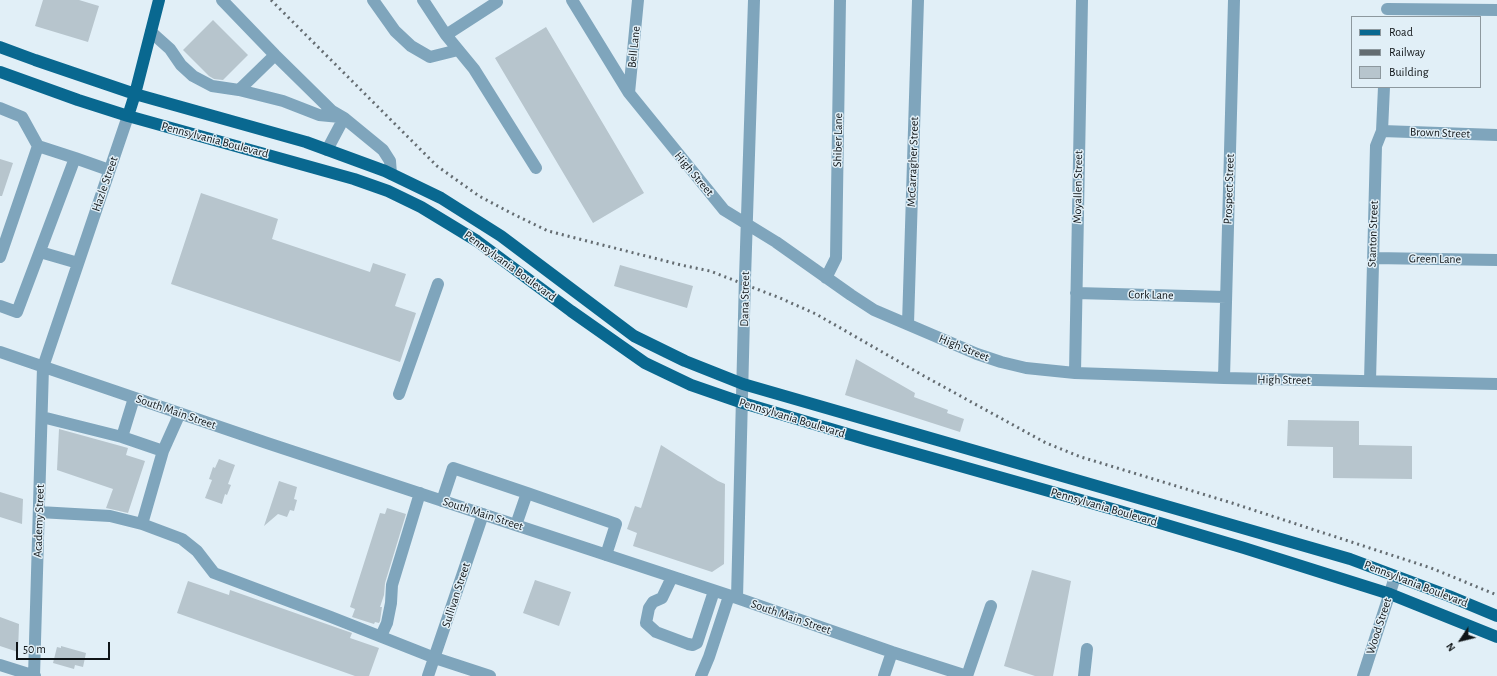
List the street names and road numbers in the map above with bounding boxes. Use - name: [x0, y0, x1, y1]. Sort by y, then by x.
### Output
- street label: Bell Lane: [625, 25, 643, 69]
- street label: Shiber Lane: [830, 113, 846, 167]
- street label: McCarragher Street: [904, 117, 922, 207]
- street label: Pennsylvania Boulevard: [160, 119, 270, 161]
- street label: Brown Street: [1410, 125, 1470, 141]
- street label: High Street: [671, 149, 717, 199]
- street label: Moyallen Street: [1070, 150, 1086, 224]
- street label: Prospect Street: [1221, 153, 1237, 225]
- street label: Hazle Street: [89, 155, 121, 213]
- street label: Stanton Street: [1365, 200, 1381, 268]
- street label: Pennsylvania Boulevard: [461, 228, 559, 304]
- street label: Green Lane: [1409, 251, 1461, 267]
- street label: Dana Street: [737, 271, 753, 327]
- street label: Cork Lane: [1128, 287, 1174, 303]
- street label: High Street: [937, 331, 991, 365]
- street label: High Street: [1257, 372, 1311, 388]
- street label: South Main Street: [134, 392, 218, 432]
- street label: Pennsylvania Boulevard: [737, 395, 847, 441]
- street label: Academy Street: [31, 484, 47, 558]
- street label: Pennsylvania Boulevard: [1049, 485, 1159, 529]
- street label: South Main Street: [441, 494, 525, 534]
- street label: Pennsylvania Boulevard: [1362, 558, 1470, 610]
- street label: Sullivan Street: [439, 561, 473, 629]
- street label: Wood Street: [1363, 596, 1395, 656]
- street label: South Main Street: [749, 597, 833, 637]

